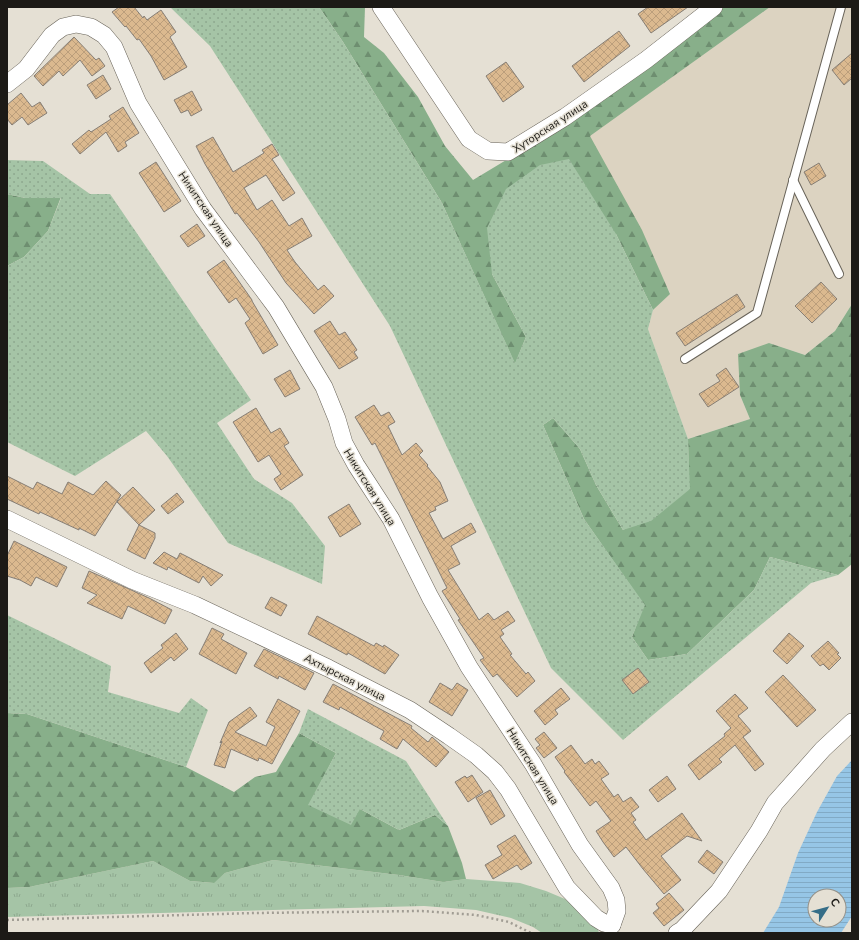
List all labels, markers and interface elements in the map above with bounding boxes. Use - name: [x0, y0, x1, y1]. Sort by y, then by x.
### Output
- street label: Хуторская улица: [510, 96, 591, 156]
- street label: Никитская улица: [175, 169, 237, 250]
- street label: Никитская улица: [340, 446, 399, 529]
- street label: Ахтырская улица: [302, 650, 388, 704]
- street label: Никитская улица: [503, 725, 562, 808]
- north arrow: [807, 888, 847, 928]
- text: С: [826, 895, 843, 910]

